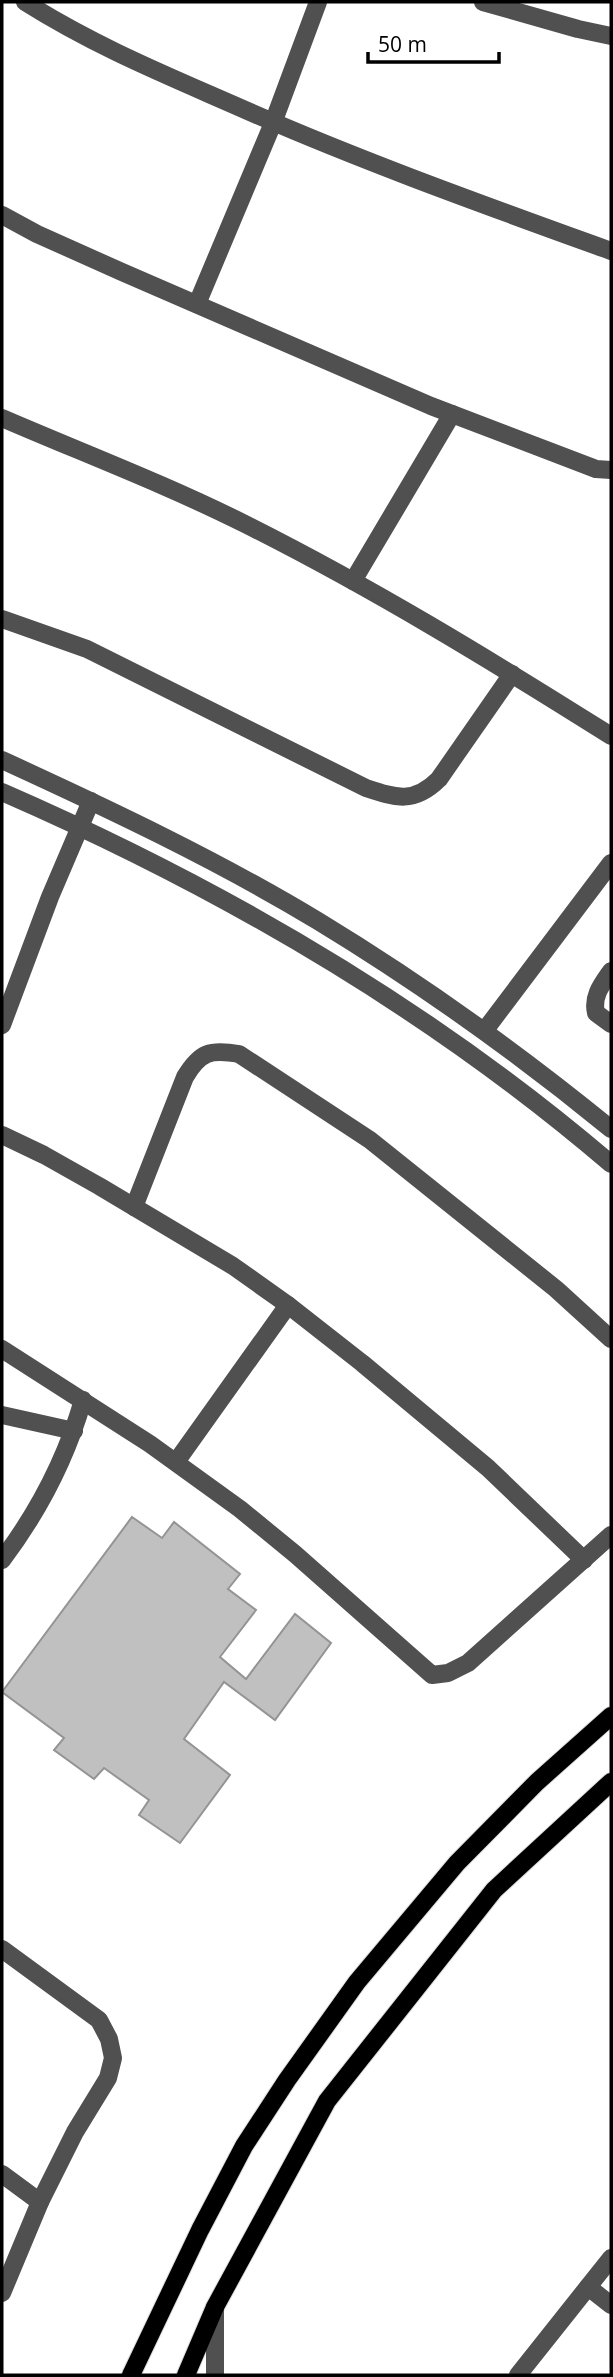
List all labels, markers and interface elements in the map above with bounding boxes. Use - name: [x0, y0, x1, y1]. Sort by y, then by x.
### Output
- scale bar: [368, 21, 499, 65]
- text: 50 m: [378, 30, 427, 58]

